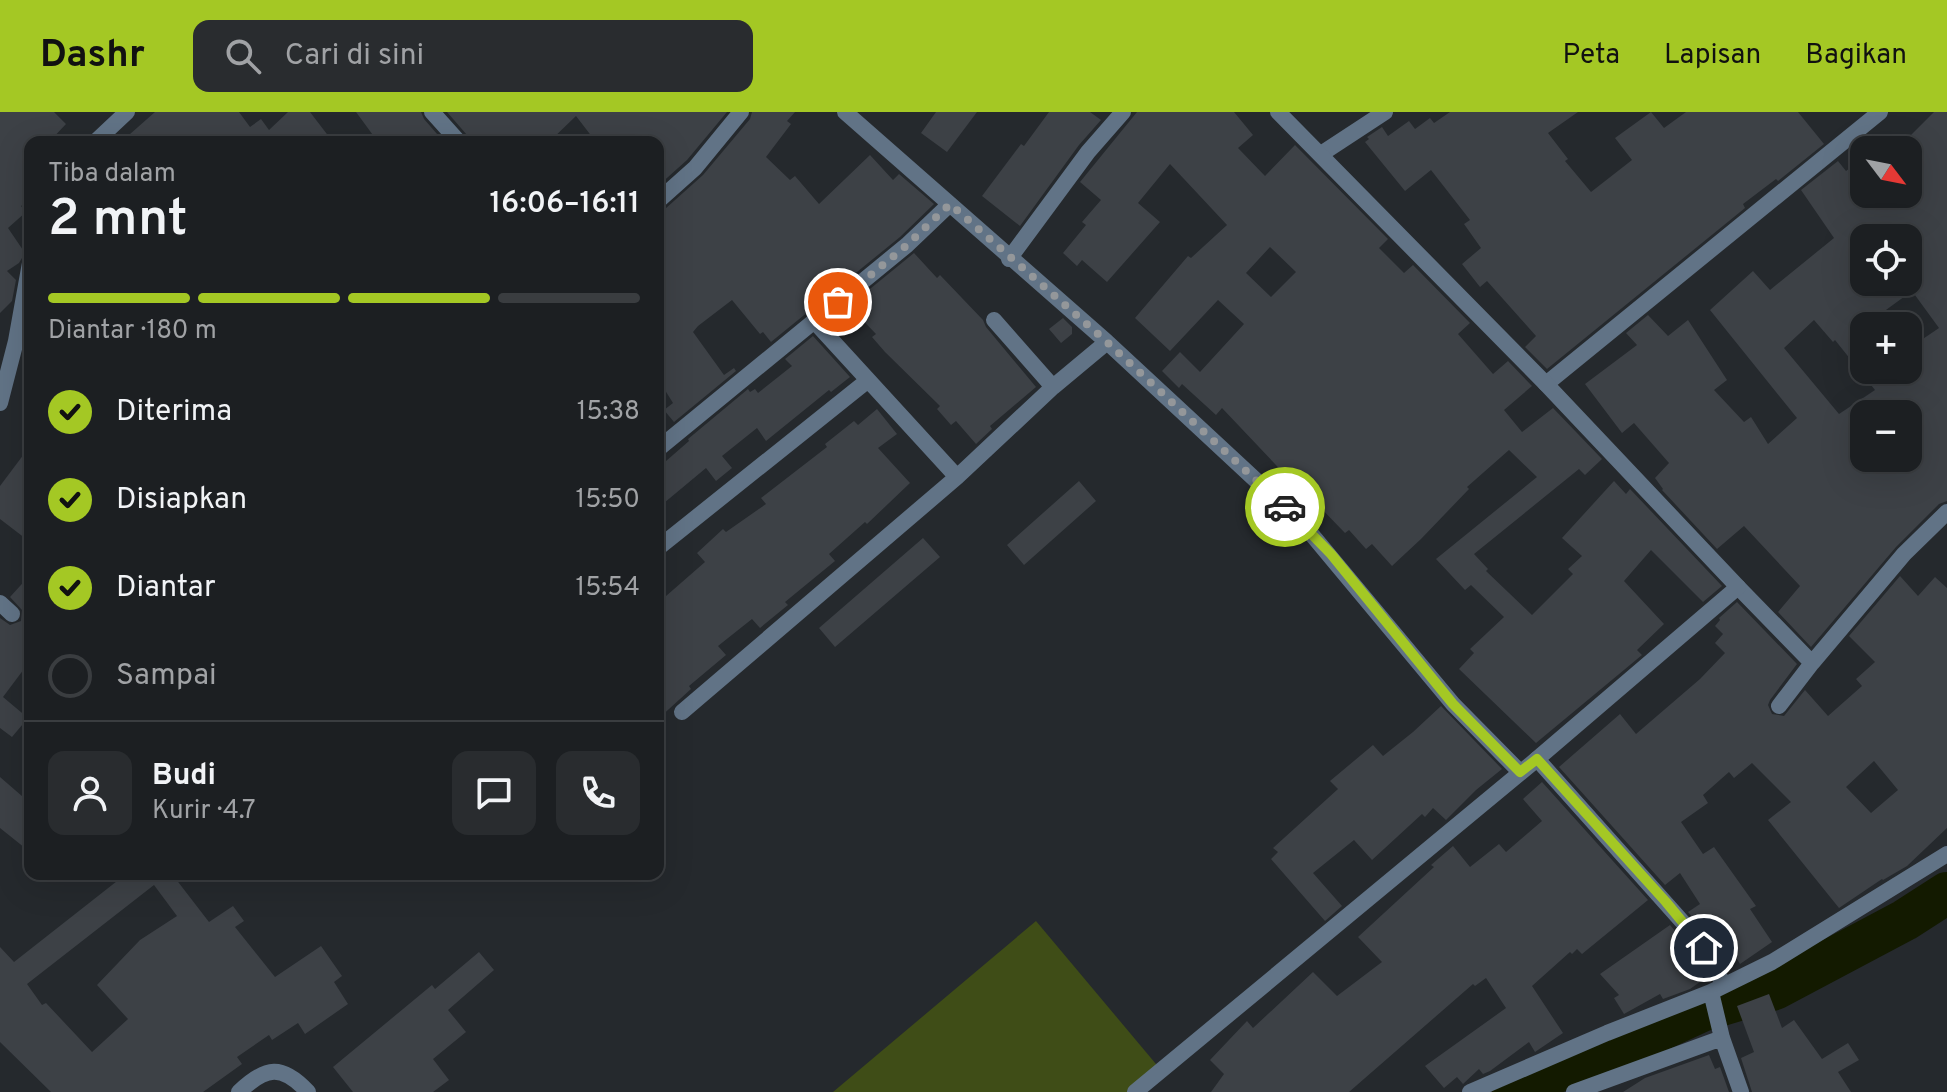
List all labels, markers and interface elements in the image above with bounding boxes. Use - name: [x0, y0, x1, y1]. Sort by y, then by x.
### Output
- search box: [193, 20, 753, 92]
- text: Dashr: [40, 32, 145, 81]
- icon: search: [221, 34, 265, 78]
- text: Cari di sini: [285, 38, 424, 75]
- text: Peta: [1562, 38, 1620, 74]
- text: Lapisan: [1664, 38, 1761, 74]
- text: Bagikan: [1805, 38, 1907, 74]
- north arrow: [1850, 136, 1922, 208]
- map controls: [1850, 136, 1922, 472]
- text: Tiba dalam: [48, 158, 176, 191]
- text: 16:06–16:11: [489, 186, 640, 223]
- text: 2 mnt: [48, 188, 188, 254]
- button: locate: [1850, 224, 1922, 296]
- pin: [804, 268, 872, 336]
- icon: bag: [816, 280, 860, 324]
- button: +: [1850, 312, 1922, 384]
- text: Diantar · 180 m: [48, 315, 217, 348]
- icon: check: [48, 390, 92, 434]
- text: Diterima: [116, 394, 232, 431]
- text: 15:38: [577, 396, 640, 429]
- button: −: [1850, 400, 1922, 472]
- courier: [1245, 467, 1325, 547]
- icon: check: [48, 478, 92, 522]
- text: Disiapkan: [116, 482, 247, 519]
- text: 15:50: [576, 484, 640, 517]
- icon: car: [1263, 485, 1307, 529]
- icon: check: [48, 566, 92, 610]
- text: Diantar: [116, 570, 216, 607]
- text: 15:54: [575, 572, 640, 605]
- text: Sampai: [116, 658, 217, 695]
- button: person: [48, 751, 132, 835]
- button: chat: [452, 751, 536, 835]
- button: phone: [556, 751, 640, 835]
- text: Budi: [152, 758, 216, 795]
- text: Kurir · 4.7: [152, 795, 256, 828]
- pin: [1670, 914, 1738, 982]
- icon: home: [1682, 926, 1726, 970]

